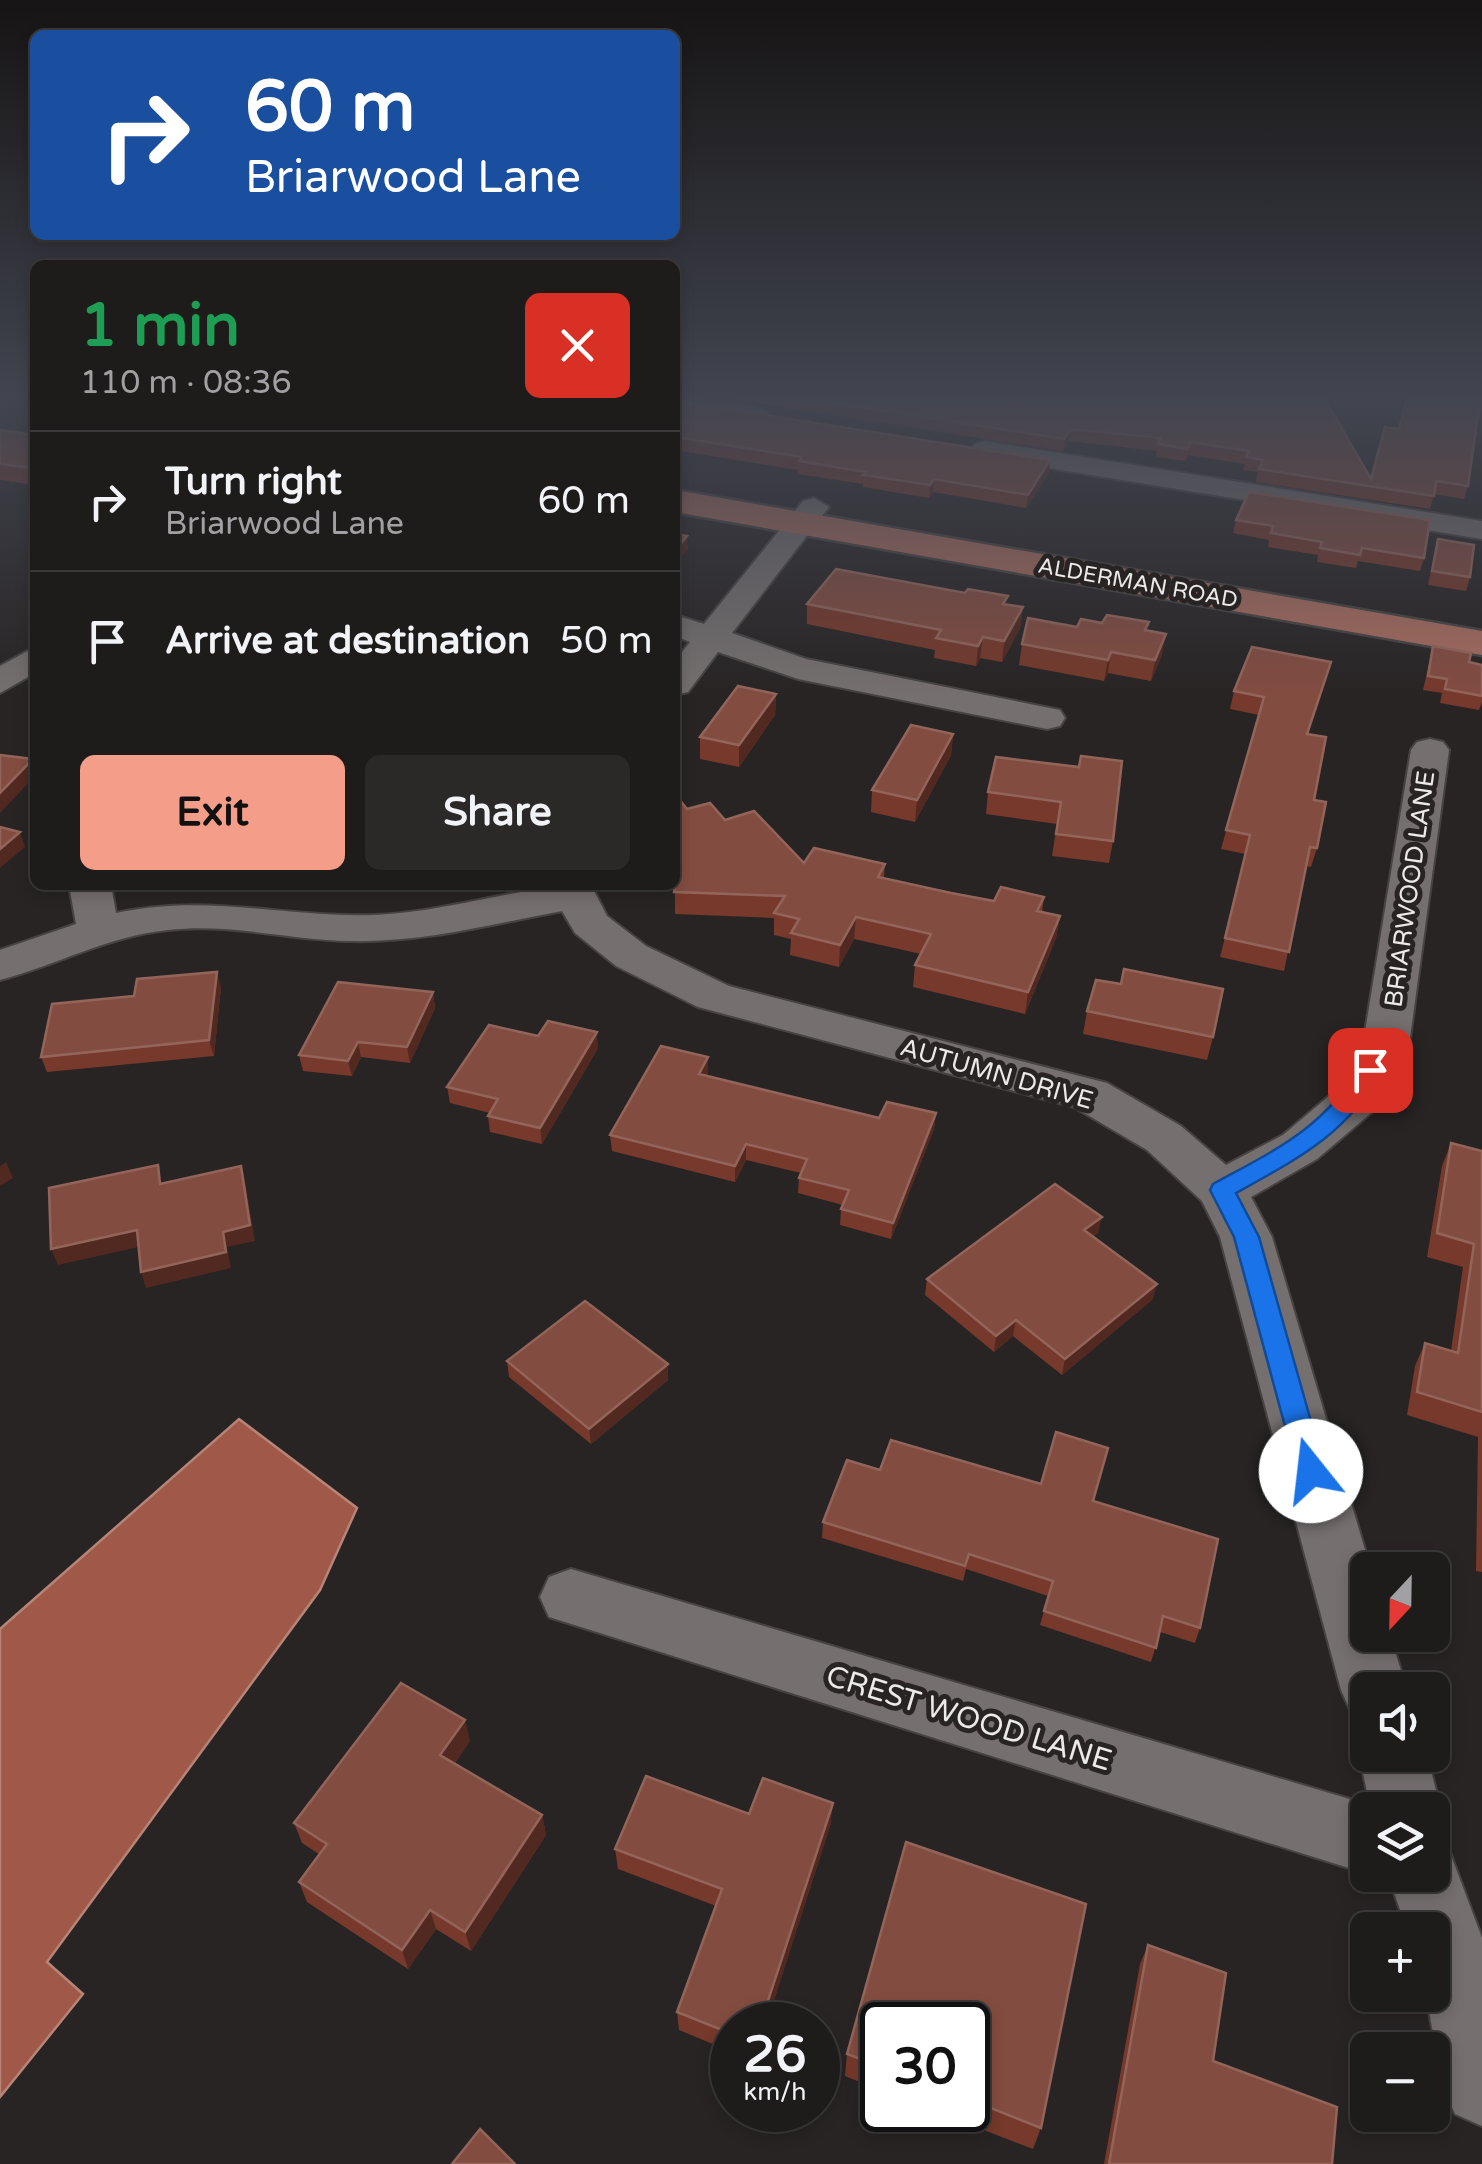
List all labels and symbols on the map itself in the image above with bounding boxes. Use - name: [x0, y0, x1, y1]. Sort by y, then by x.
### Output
- street label: ALDERMAN ROAD: [1036, 553, 1240, 613]
- street label: BRIARWOOD LANE: [1379, 769, 1441, 1009]
- pin: [1328, 1028, 1413, 1113]
- street label: AUTUMN DRIVE: [897, 1032, 1097, 1116]
- position arrow: [1259, 1419, 1363, 1523]
- north arrow: [1350, 1552, 1450, 1652]
- street label: CREST WOOD LANE: [822, 1657, 1116, 1780]
- speed limit sign: 30: [860, 2002, 990, 2132]

